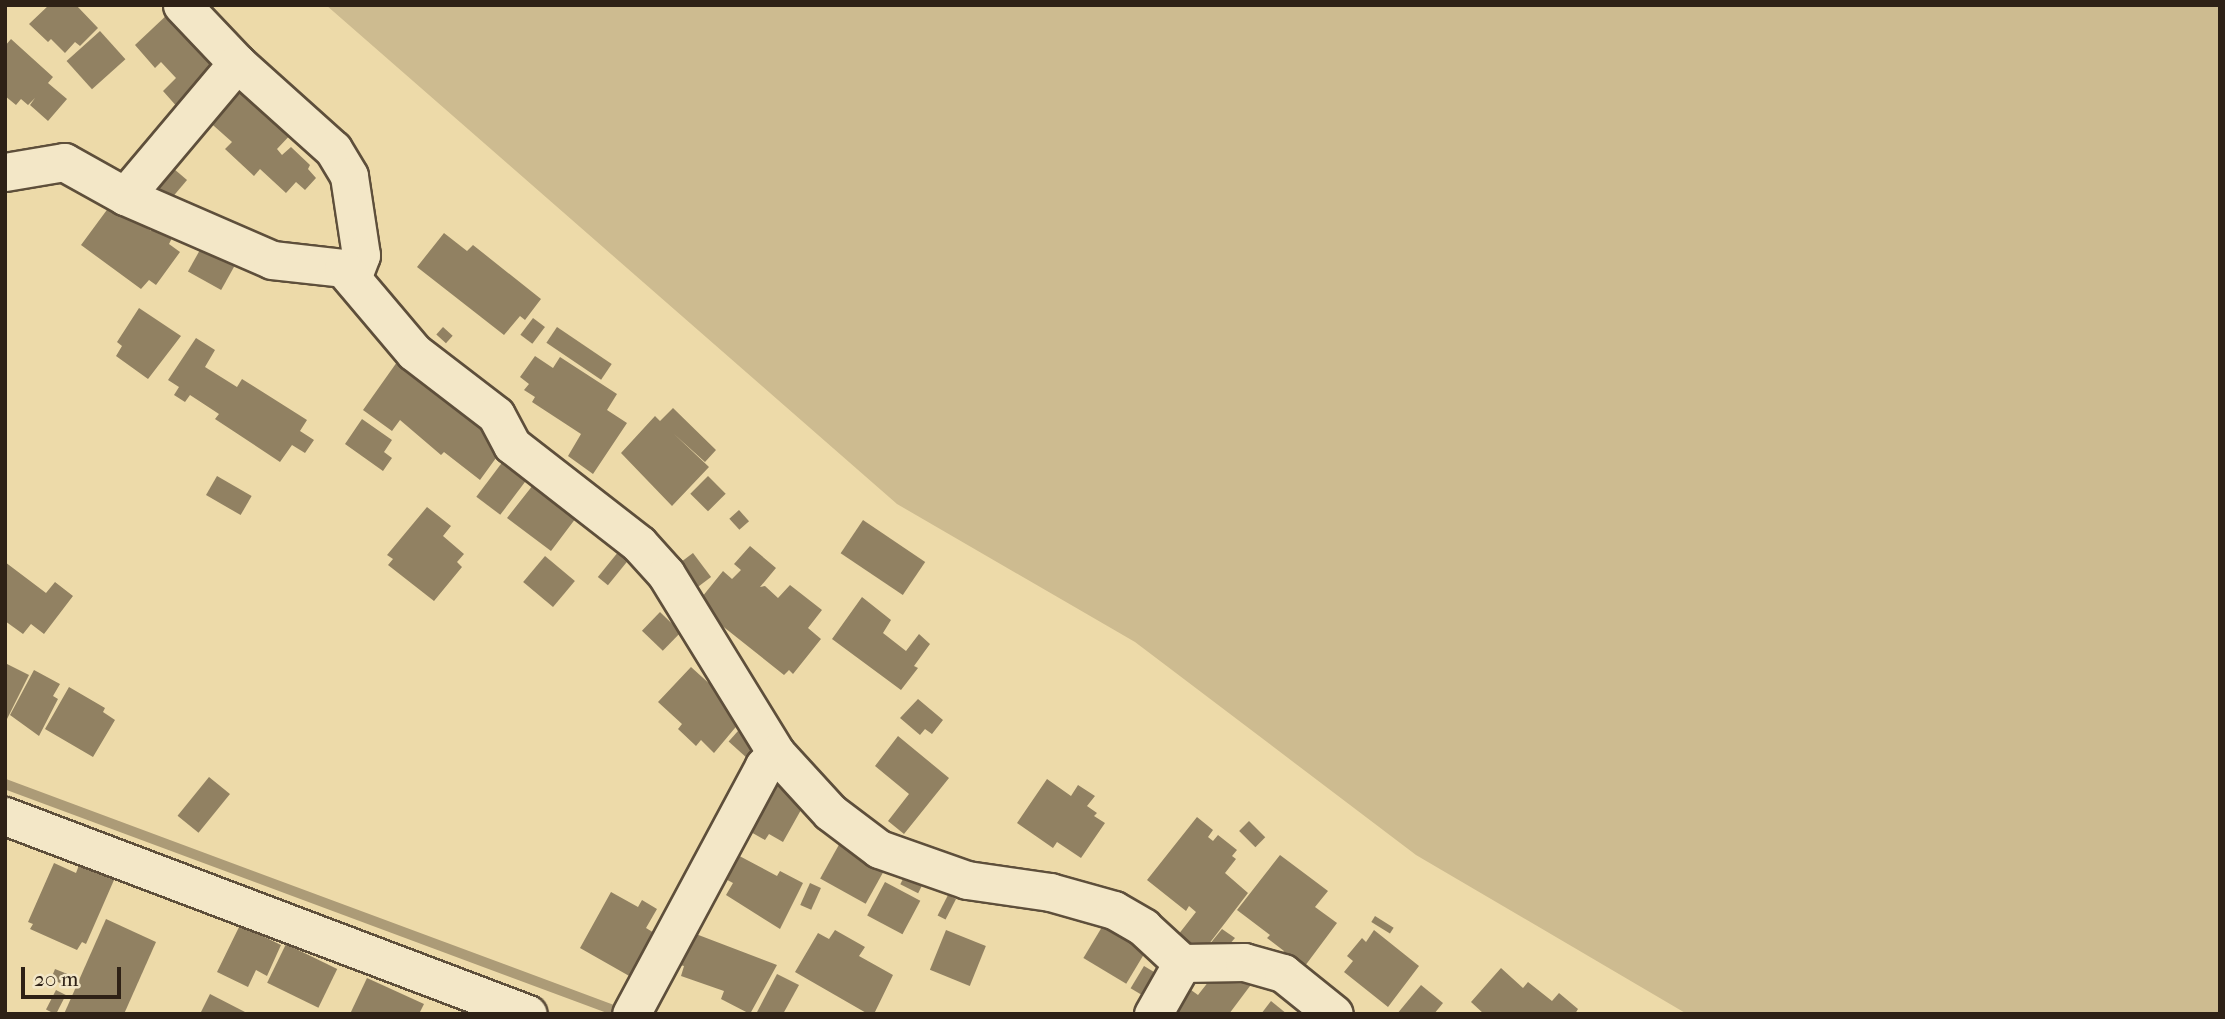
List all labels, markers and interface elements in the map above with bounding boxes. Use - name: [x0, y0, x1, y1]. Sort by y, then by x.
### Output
- scale bar: [24, 953, 124, 997]
- text: 20 m: [34, 967, 78, 991]

